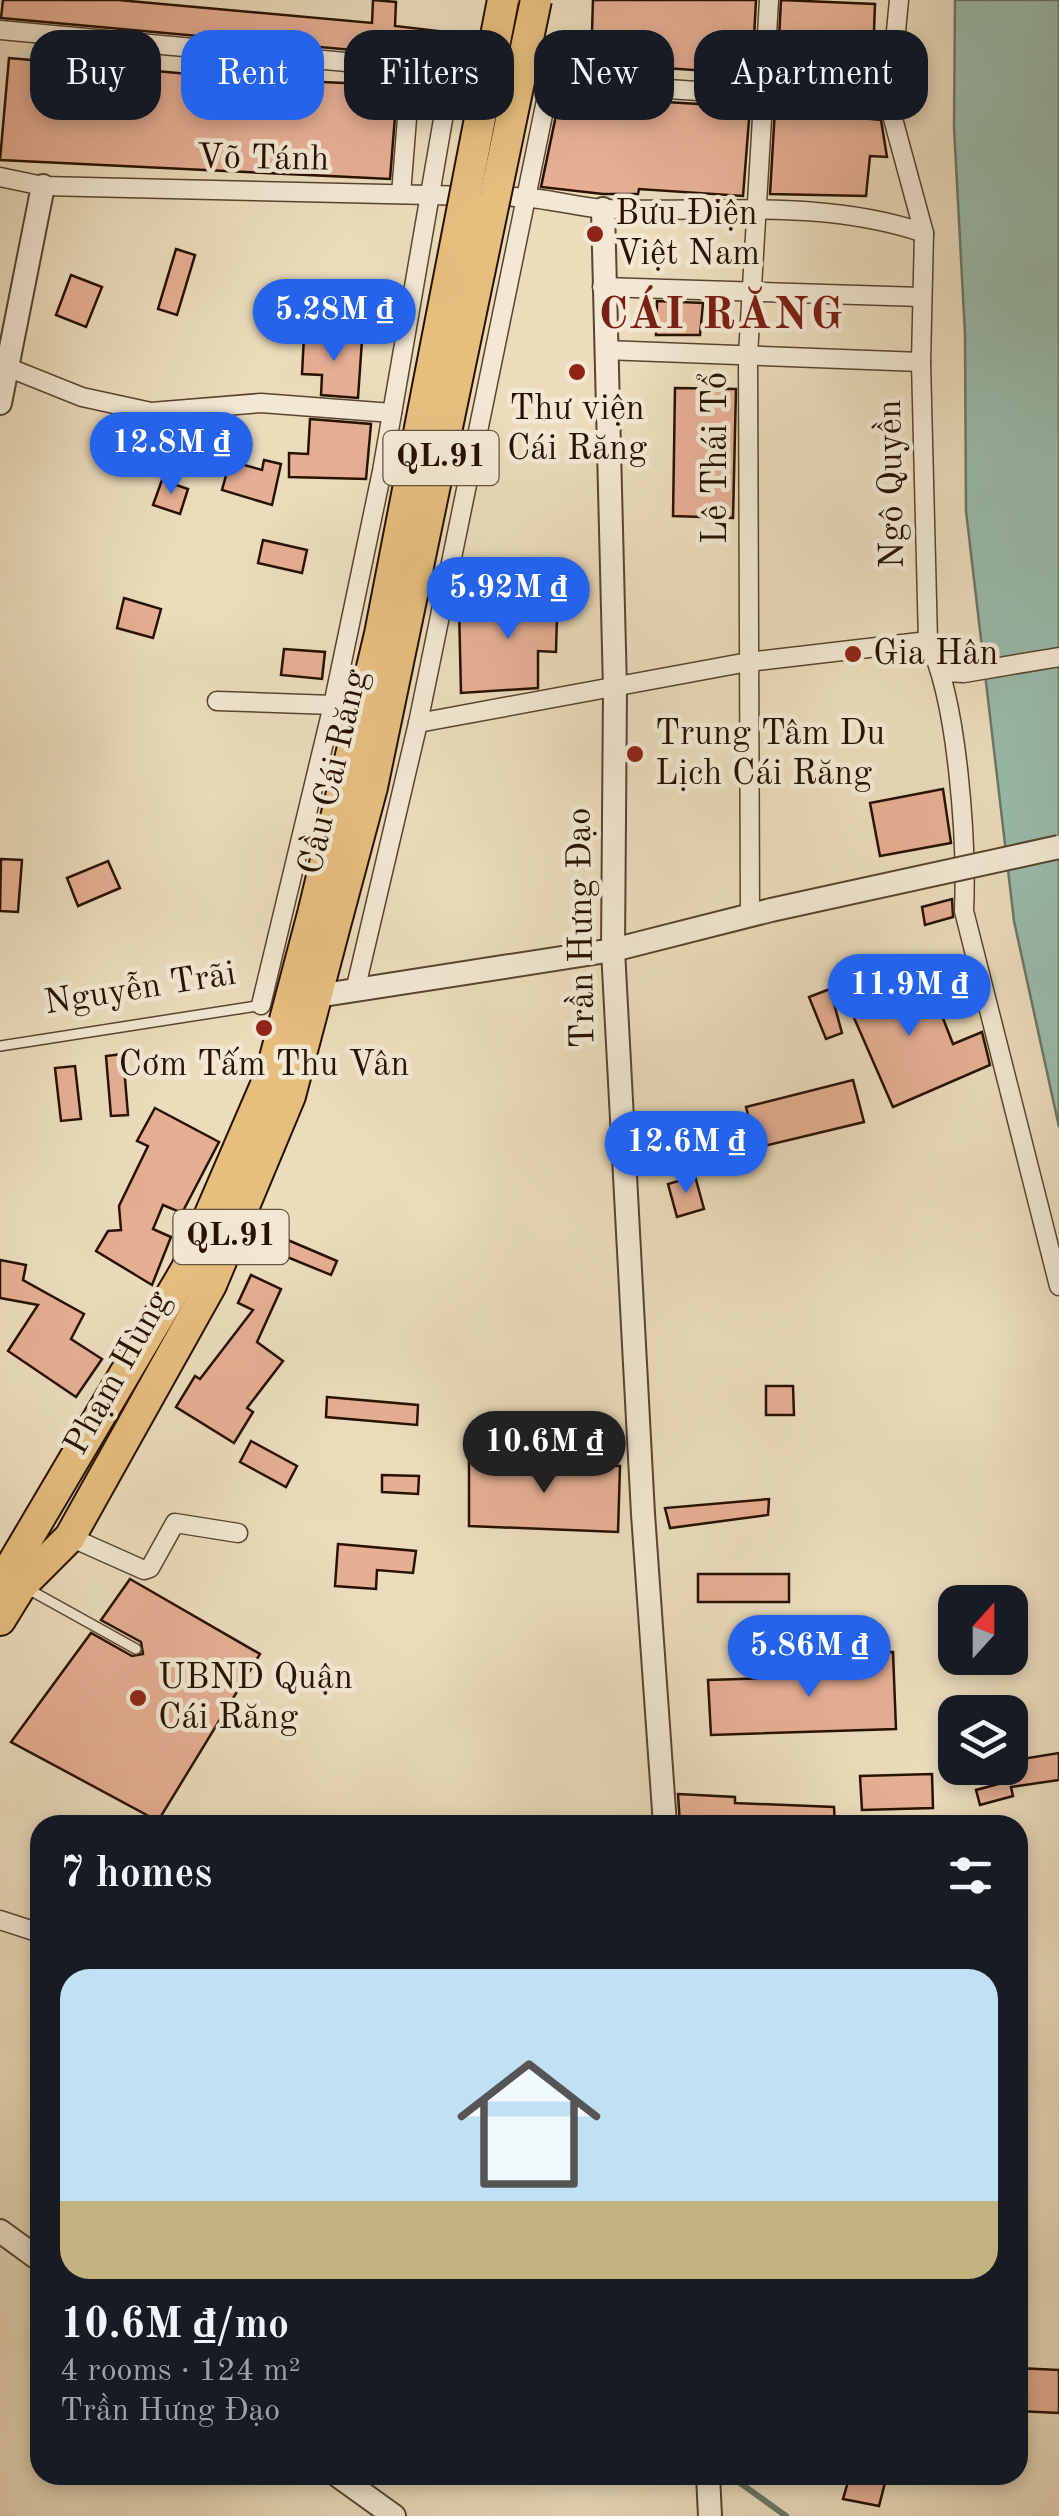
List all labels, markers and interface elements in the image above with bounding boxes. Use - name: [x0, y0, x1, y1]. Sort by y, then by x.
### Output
- chip: Buy: [30, 30, 161, 120]
- chip: Rent: [181, 30, 324, 120]
- chip: Filters: [344, 30, 514, 120]
- chip: New: [534, 30, 674, 120]
- chip: Apartment: [694, 30, 928, 120]
- street label: Võ Tánh: [196, 140, 330, 178]
- place label: Bưu Điện Việt Nam: [615, 197, 760, 272]
- marker: Bưu Điện Việt Nam: [584, 223, 606, 245]
- pin: 5.28M ₫: [242, 279, 426, 364]
- district label: CÁI RĂNG: [598, 285, 846, 339]
- text: 5.28M ₫: [275, 295, 393, 327]
- marker: Thư viện Cái Răng: [566, 361, 588, 383]
- street label: Lê Thái Tổ: [696, 372, 734, 544]
- place label: Thư viện Cái Răng: [507, 392, 647, 467]
- street label: Ngô Quyền: [869, 399, 911, 569]
- pin: 12.8M ₫: [79, 412, 263, 497]
- text: 12.8M ₫: [112, 428, 230, 460]
- road number: QL.91: [384, 431, 498, 485]
- pin: 5.92M ₫: [416, 557, 600, 642]
- text: 5.92M ₫: [449, 573, 567, 605]
- place label: Gia Hân: [873, 637, 999, 672]
- marker: Gia Hân: [842, 643, 864, 665]
- street label: Cầu Cái Răng: [290, 665, 375, 878]
- place label: Trung Tâm Du Lịch Cái Răng: [655, 717, 885, 792]
- marker: Trung Tâm Du Lịch Cái Răng: [624, 743, 646, 765]
- street label: Trần Hưng Đạo: [558, 807, 602, 1049]
- street label: Nguyễn Trãi: [41, 954, 238, 1021]
- pin: 11.9M ₫: [817, 954, 1001, 1039]
- text: 11.9M ₫: [850, 970, 968, 1002]
- marker: Cơm Tấm Thu Vân: [253, 1017, 275, 1039]
- place label: Cơm Tấm Thu Vân: [119, 1046, 409, 1083]
- pin: 12.6M ₫: [594, 1111, 778, 1196]
- text: 12.6M ₫: [627, 1127, 745, 1159]
- road number: QL.91: [174, 1210, 288, 1264]
- street label: Phạm Hùng: [59, 1285, 177, 1461]
- pin: 10.6M ₫: [452, 1411, 636, 1496]
- text: 10.6M ₫: [485, 1427, 603, 1459]
- north arrow: [938, 1585, 1028, 1675]
- map controls: [938, 1585, 1028, 1785]
- pin: 5.86M ₫: [717, 1615, 901, 1700]
- text: 5.86M ₫: [750, 1631, 868, 1663]
- place label: UBND Quận Cái Răng: [158, 1661, 353, 1736]
- marker: UBND Quận Cái Răng: [127, 1687, 149, 1709]
- button: layers: [938, 1695, 1028, 1785]
- icon: filters: [943, 1848, 998, 1903]
- text: 7 homes: [60, 1854, 212, 1896]
- icon: home: [439, 2034, 619, 2214]
- text: 10.6M ₫/mo: [60, 2305, 289, 2347]
- text: 4 rooms · 124 m²: [60, 2356, 301, 2388]
- text: Trần Hưng Đạo: [60, 2396, 280, 2428]

